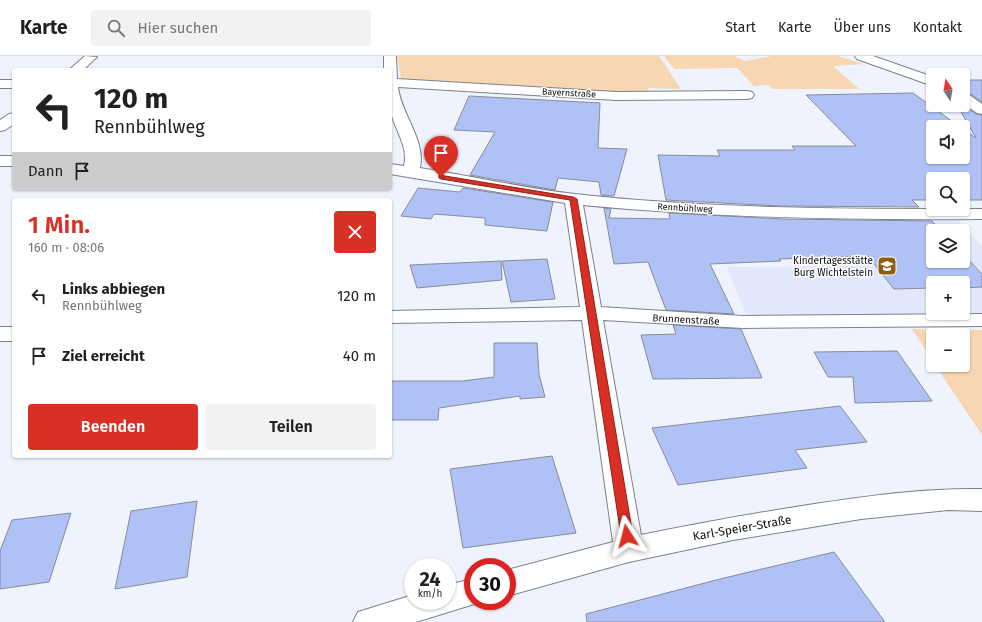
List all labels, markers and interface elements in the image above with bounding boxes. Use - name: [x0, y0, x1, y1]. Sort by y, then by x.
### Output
- search box: [91, 10, 371, 46]
- text: Karte: [20, 16, 67, 39]
- icon: search: [105, 17, 127, 39]
- text: Hier suchen: [137, 19, 218, 37]
- text: Start: [725, 19, 756, 36]
- text: Karte: [778, 19, 812, 36]
- text: Über uns: [834, 19, 891, 36]
- text: Kontakt: [913, 19, 962, 36]
- north arrow: [926, 68, 970, 112]
- map controls: [926, 68, 970, 372]
- text: 120 m: [94, 82, 168, 115]
- icon: left: [28, 84, 80, 136]
- street label: Bayernstraße: [542, 87, 596, 99]
- text: Rennbühlweg: [94, 116, 205, 138]
- button: sound: [926, 120, 970, 164]
- pin: [424, 136, 458, 177]
- icon: arrive: [430, 142, 452, 164]
- icon: arrive: [71, 160, 93, 182]
- text: Dann: [28, 162, 63, 180]
- button: search: [926, 172, 970, 216]
- street label: Rennbühlweg: [657, 202, 713, 214]
- text: 1 Min.: [28, 211, 90, 239]
- button: close: [334, 211, 376, 253]
- button: layers: [926, 224, 970, 268]
- text: 160 m · 08:06: [28, 240, 104, 255]
- place label: Kindertagesstätte Burg Wichtelstein: [793, 255, 873, 279]
- school or university icon: Kindertagesstätte Burg Wichtelstein: [876, 255, 898, 277]
- button: +: [926, 276, 970, 320]
- text: Links abbiegen: [62, 280, 165, 298]
- icon: left: [28, 285, 50, 307]
- text: 120 m: [337, 287, 376, 305]
- text: Rennbühlweg: [62, 298, 142, 313]
- street label: Brunnenstraße: [652, 312, 720, 328]
- button: −: [926, 328, 970, 372]
- icon: arrive: [28, 345, 50, 367]
- text: Ziel erreicht: [62, 347, 145, 365]
- text: 40 m: [343, 347, 376, 365]
- button: Beenden: [28, 404, 198, 450]
- button: Teilen: [206, 404, 376, 450]
- street label: Karl-Speier-Straße: [692, 512, 792, 544]
- position arrow: [606, 515, 648, 557]
- speed limit sign: 30: [464, 558, 516, 610]
- text: 24: [419, 567, 441, 591]
- text: km/h: [418, 588, 442, 600]

